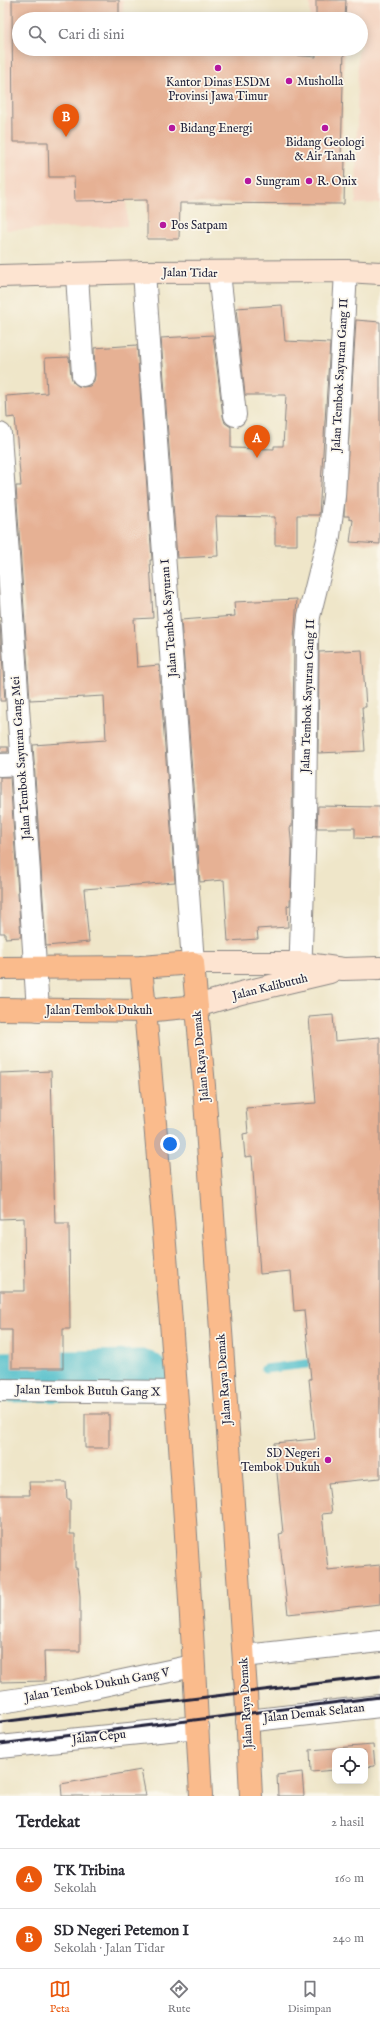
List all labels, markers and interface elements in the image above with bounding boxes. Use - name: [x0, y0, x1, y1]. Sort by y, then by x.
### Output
- search box: [12, 12, 368, 56]
- icon: search: [26, 23, 48, 45]
- text: Cari di sini: [58, 25, 125, 44]
- marker: Kantor Dinas ESDM Provinsi Jawa Timur: [213, 63, 223, 73]
- place label: Musholla: [297, 74, 344, 89]
- place label: Kantor Dinas ESDM Provinsi Jawa Timur: [166, 75, 270, 105]
- marker: Musholla: [284, 76, 294, 86]
- pin: B: [53, 104, 79, 137]
- place label: Bidang Energi: [180, 121, 253, 136]
- marker: Bidang Energi: [167, 123, 177, 133]
- marker: Bidang Geologi & Air Tanah: [320, 123, 330, 133]
- place label: Bidang Geologi & Air Tanah: [285, 135, 365, 164]
- place label: Sungram: [256, 174, 300, 189]
- place label: R. Onix: [317, 174, 357, 189]
- marker: Sungram: [243, 176, 253, 186]
- marker: R. Onix: [304, 176, 314, 186]
- place label: Pos Satpam: [171, 218, 227, 234]
- marker: Pos Satpam: [158, 220, 168, 230]
- street label: Jalan Tidar: [160, 265, 218, 282]
- street label: Jalan Tembok Sayuran Gang II: [328, 298, 353, 454]
- pin: A: [244, 425, 270, 458]
- street label: Jalan Tembok Sayuran I: [157, 558, 182, 680]
- street label: Jalan Tembok Sayuran Gang II: [298, 619, 319, 775]
- street label: Jalan Tembok Sayuran Gang Mei: [8, 676, 35, 842]
- street label: Jalan Kalibutuh: [229, 970, 310, 1005]
- street label: Jalan Tembok Dukuh: [44, 1003, 153, 1019]
- street label: Jalan Raya Demak: [190, 1009, 214, 1104]
- your location: [160, 1134, 180, 1154]
- street label: Jalan Raya Demak: [213, 1332, 236, 1427]
- street label: Jalan Tembok Butuh Gang X: [13, 1382, 161, 1401]
- place label: SD Negeri Tembok Dukuh: [241, 1446, 321, 1475]
- marker: SD Negeri Tembok Dukuh: [323, 1455, 333, 1465]
- street label: Jalan Raya Demak: [236, 1657, 257, 1751]
- street label: Jalan Tembok Dukuh Gang V: [21, 1665, 172, 1706]
- street label: Jalan Demak Selatan: [261, 1700, 366, 1727]
- street label: Jalan Cepu: [69, 1727, 127, 1748]
- map controls: [332, 1748, 368, 1784]
- button: locate: [332, 1748, 368, 1784]
- text: Terdekat: [16, 1812, 80, 1833]
- text: 2 hasil: [331, 1814, 364, 1831]
- text: TK Tribina: [54, 1861, 125, 1880]
- text: A: [25, 1870, 33, 1887]
- text: 160 m: [334, 1870, 364, 1887]
- text: Sekolah: [54, 1880, 97, 1897]
- text: SD Negeri Petemon I: [54, 1921, 189, 1940]
- text: B: [25, 1930, 33, 1947]
- text: 240 m: [332, 1930, 364, 1947]
- text: Sekolah · Jalan Tidar: [54, 1940, 165, 1957]
- tab: Peta: [49, 1978, 71, 2016]
- tab: Rute: [168, 1978, 191, 2016]
- tab: Disimpan: [288, 1978, 331, 2016]

